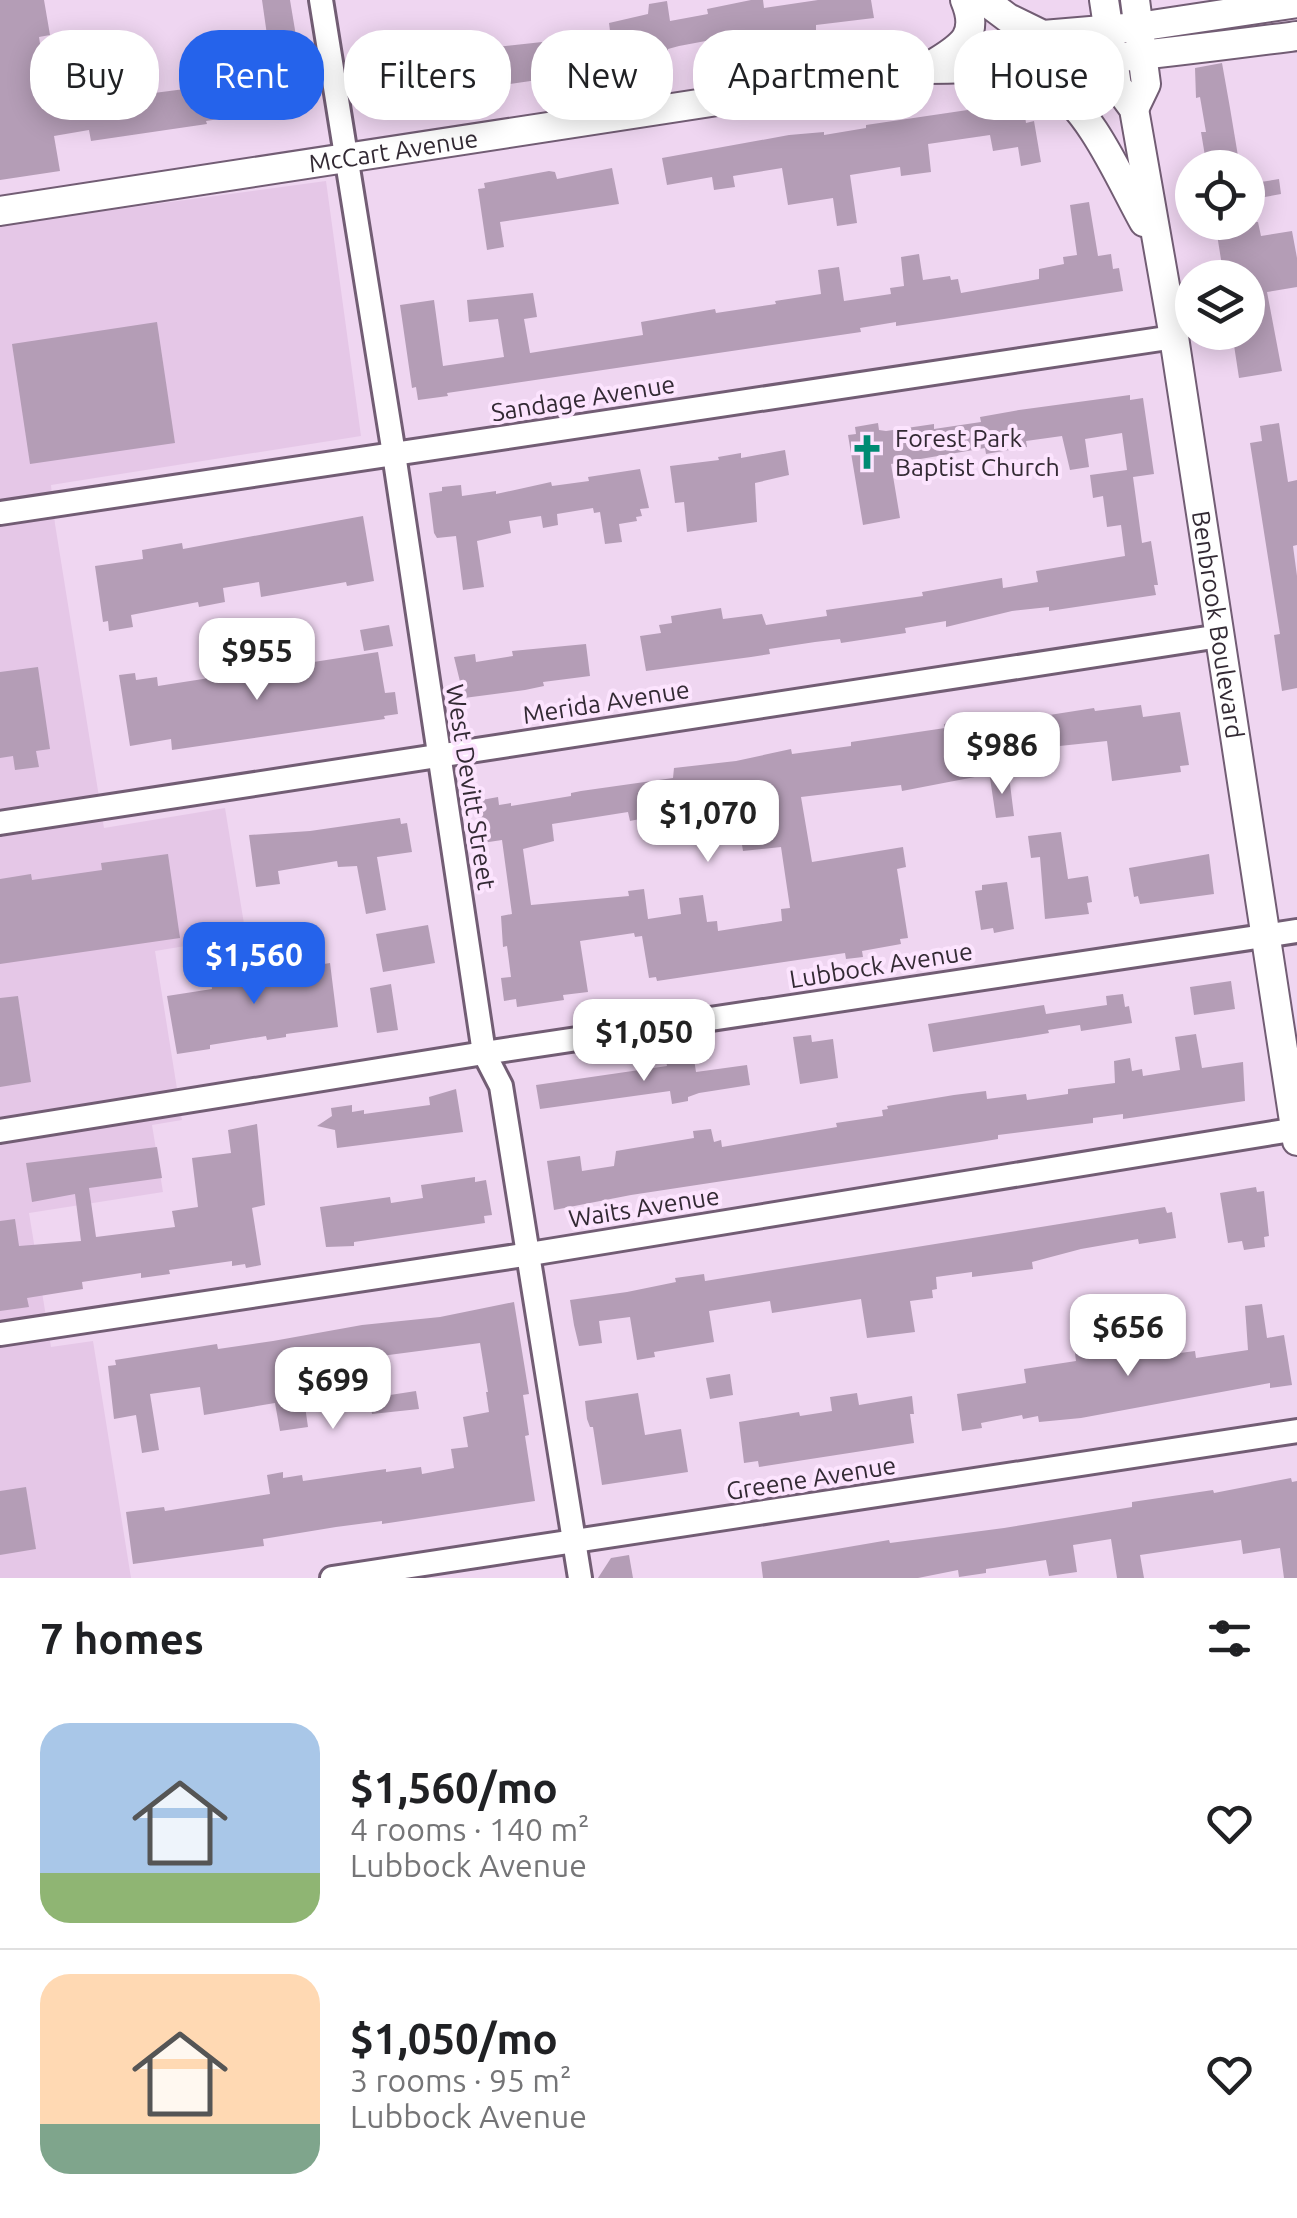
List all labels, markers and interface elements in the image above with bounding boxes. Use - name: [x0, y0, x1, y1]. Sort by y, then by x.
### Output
- chip: Buy: [30, 30, 159, 120]
- chip: Rent: [179, 30, 324, 120]
- chip: Filters: [344, 30, 511, 120]
- chip: New: [531, 30, 673, 120]
- chip: Apartment: [693, 30, 934, 120]
- chip: House: [954, 30, 1124, 120]
- street label: McCart Avenue: [307, 124, 480, 177]
- map controls: [1175, 150, 1265, 350]
- button: locate: [1175, 150, 1265, 240]
- button: layers: [1175, 260, 1265, 350]
- street label: Sandage Avenue: [489, 370, 677, 426]
- place label: Forest Park Baptist Church: [895, 424, 1060, 481]
- church icon: Forest Park Baptist Church: [848, 433, 886, 471]
- street label: Benbrook Boulevard: [1187, 509, 1249, 740]
- pin: $955: [198, 618, 316, 703]
- text: $955: [221, 632, 293, 668]
- street label: Merida Avenue: [521, 675, 691, 729]
- street label: West Devitt Street: [441, 682, 501, 892]
- pin: $986: [943, 712, 1061, 797]
- text: $986: [966, 726, 1038, 762]
- pin: $1,070: [627, 780, 789, 865]
- text: $1,070: [659, 794, 757, 830]
- pin: $1,560: [173, 922, 335, 1007]
- text: $1,560: [205, 936, 303, 972]
- street label: Lubbock Avenue: [787, 937, 975, 993]
- pin: $1,050: [563, 999, 725, 1084]
- text: $1,050: [595, 1013, 693, 1049]
- street label: Waits Avenue: [567, 1181, 721, 1233]
- pin: $656: [1069, 1294, 1187, 1379]
- text: $656: [1092, 1308, 1164, 1344]
- pin: $699: [274, 1347, 392, 1432]
- text: $699: [297, 1361, 369, 1397]
- street label: Greene Avenue: [724, 1451, 898, 1505]
- icon: filters: [1202, 1611, 1257, 1666]
- text: 7 homes: [40, 1615, 204, 1662]
- icon: home: [120, 1763, 240, 1883]
- text: $1,560/mo: [350, 1764, 558, 1811]
- icon: heart: [1202, 1796, 1257, 1851]
- text: 4 rooms · 140 m²: [350, 1811, 590, 1847]
- text: Lubbock Avenue: [350, 1847, 587, 1883]
- icon: home: [120, 2014, 240, 2134]
- text: $1,050/mo: [350, 2015, 558, 2062]
- icon: heart: [1202, 2047, 1257, 2102]
- text: 3 rooms · 95 m²: [350, 2062, 571, 2098]
- text: Lubbock Avenue: [350, 2098, 587, 2134]

